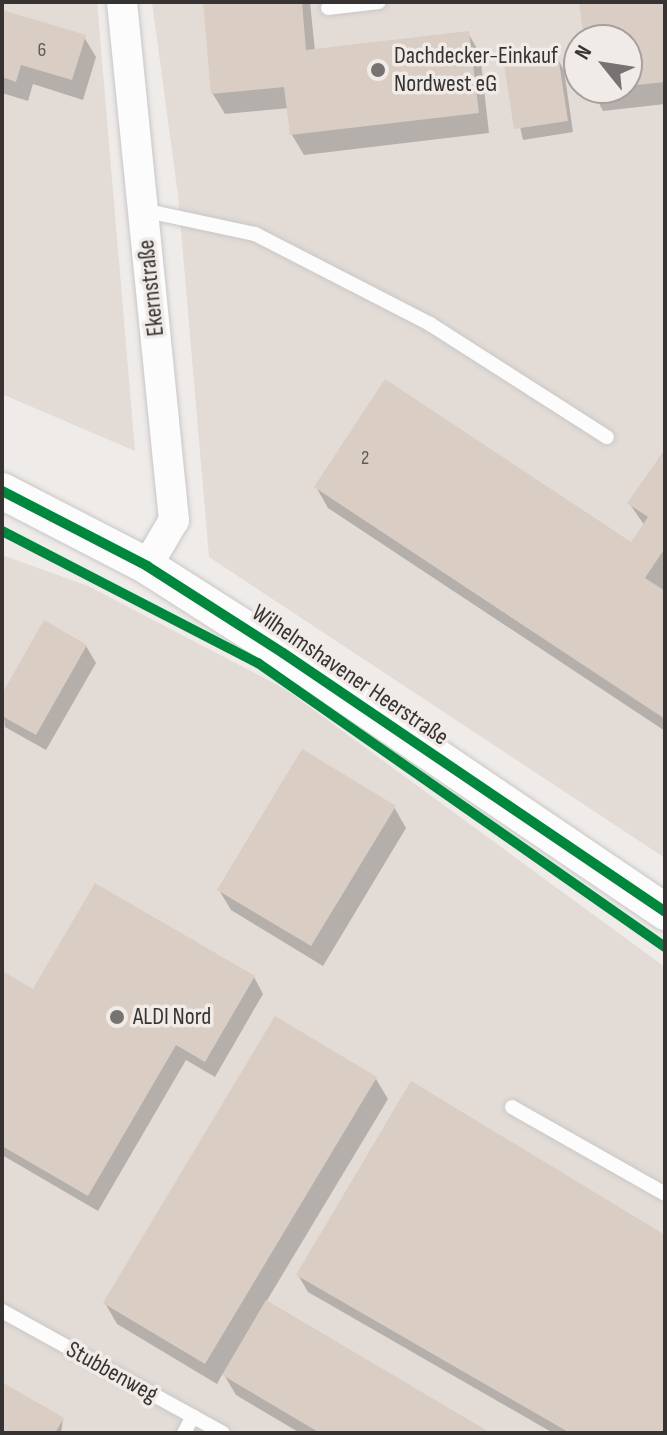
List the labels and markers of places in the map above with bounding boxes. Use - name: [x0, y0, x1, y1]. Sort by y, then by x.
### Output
- place label: Dachdecker-Einkauf Nordwest eG: [394, 42, 558, 98]
- marker: Dachdecker-Einkauf Nordwest eG: [369, 61, 387, 79]
- place label: ALDI Nord: [133, 1003, 211, 1031]
- marker: ALDI Nord: [108, 1008, 126, 1026]

